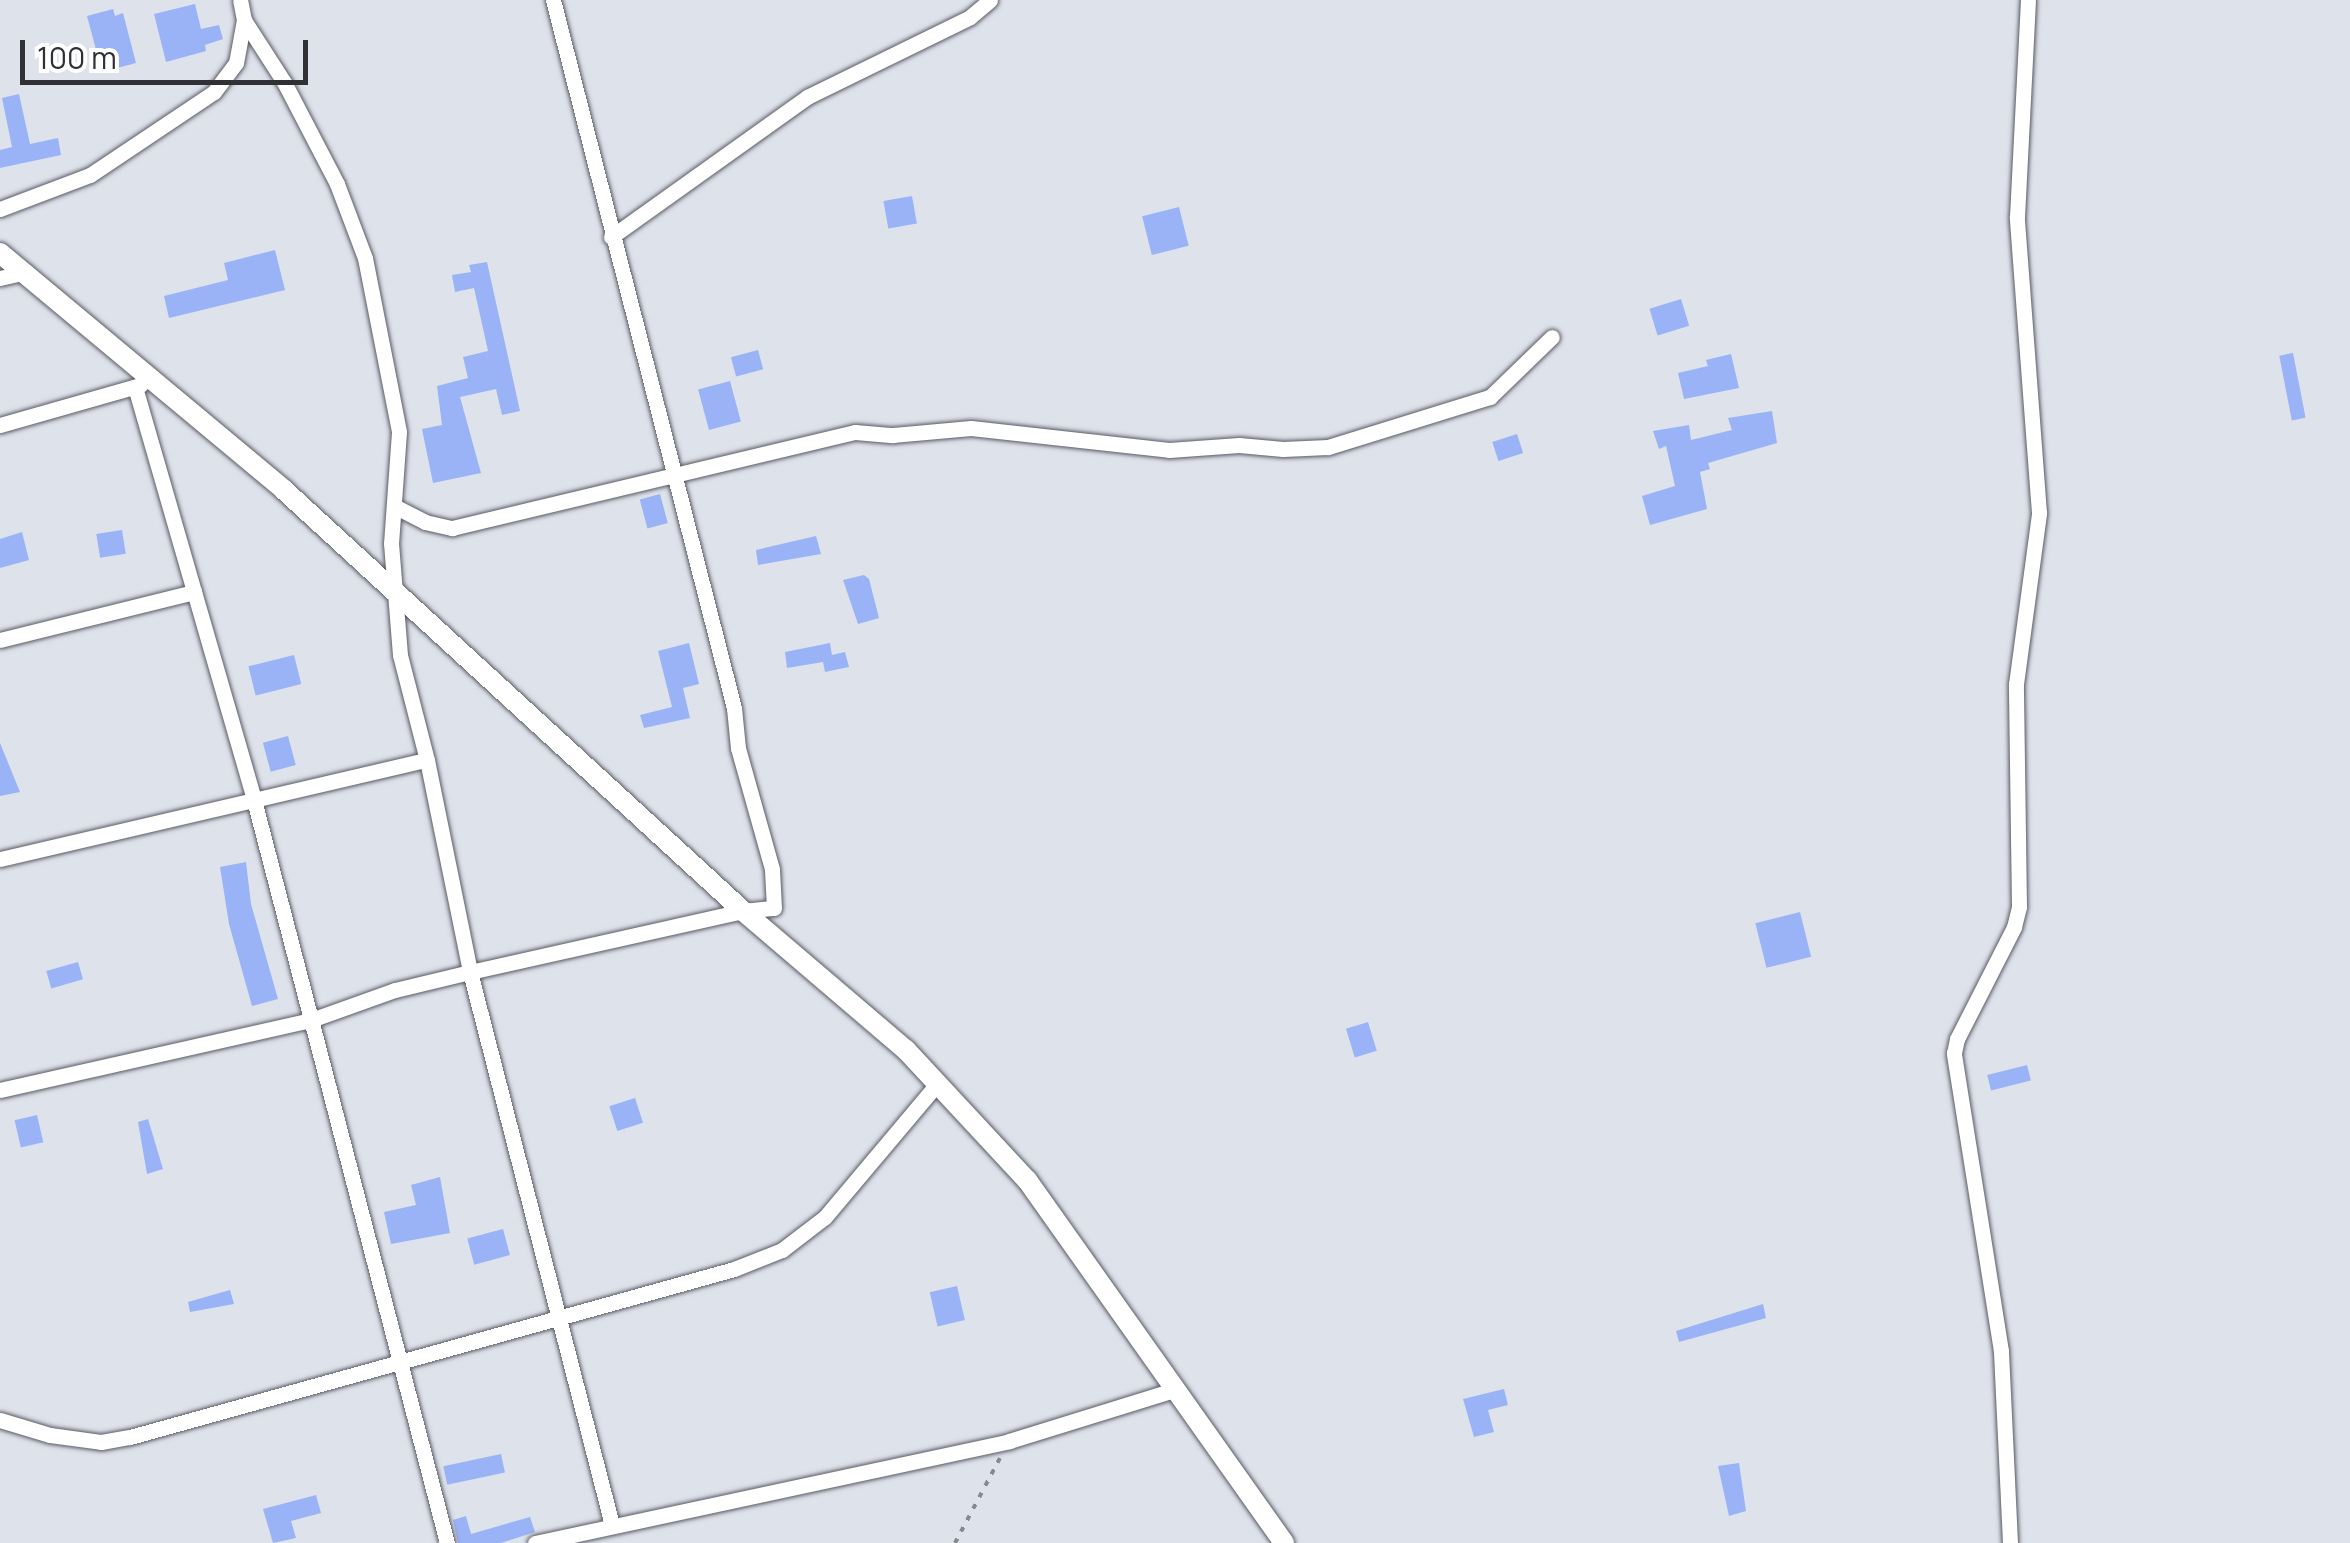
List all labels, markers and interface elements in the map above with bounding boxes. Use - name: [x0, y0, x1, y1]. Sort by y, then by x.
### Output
- scale bar: [25, 20, 312, 82]
- text: 100 m: [37, 37, 117, 78]

